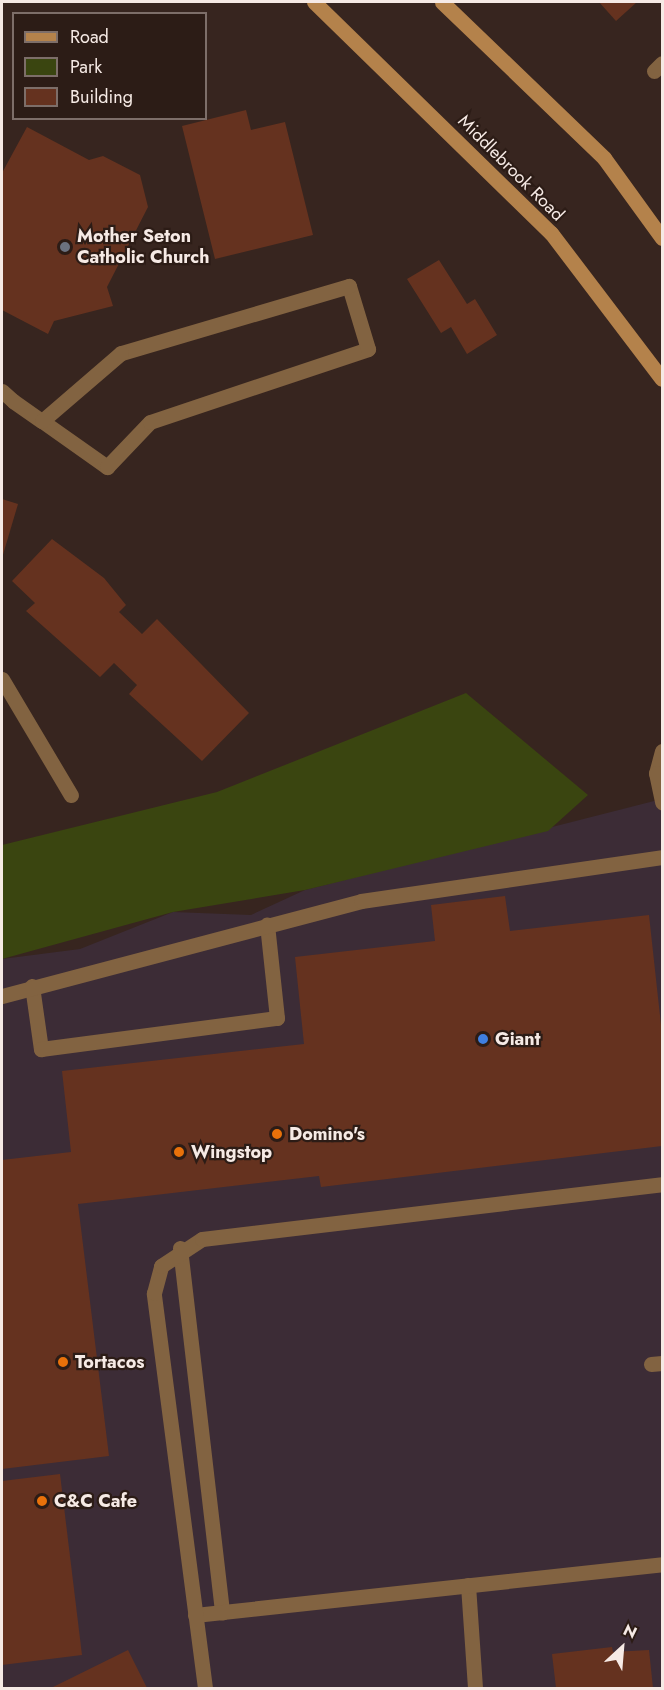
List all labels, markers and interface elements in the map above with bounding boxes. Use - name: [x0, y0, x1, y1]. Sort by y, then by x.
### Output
- legend: [12, 12, 207, 120]
- text: Road: [70, 24, 109, 50]
- text: Park: [70, 54, 102, 80]
- text: Building: [70, 84, 133, 110]
- street label: Middlebrook Road: [453, 110, 569, 226]
- place label: Mother Seton Catholic Church: [77, 226, 209, 268]
- marker: Mother Seton Catholic Church: [58, 240, 72, 254]
- place label: Giant: [495, 1028, 540, 1050]
- marker: Giant: [476, 1032, 490, 1046]
- place label: Domino's: [289, 1123, 365, 1145]
- marker: Domino's: [270, 1127, 284, 1141]
- place label: Wingstop: [191, 1141, 272, 1163]
- marker: Wingstop: [172, 1145, 186, 1159]
- place label: Tortacos: [75, 1351, 144, 1373]
- marker: Tortacos: [56, 1355, 70, 1369]
- place label: C&C Cafe: [54, 1490, 137, 1512]
- marker: C&C Cafe: [35, 1494, 49, 1508]
- north arrow: [592, 1618, 652, 1678]
- text: N: [619, 1618, 641, 1644]

